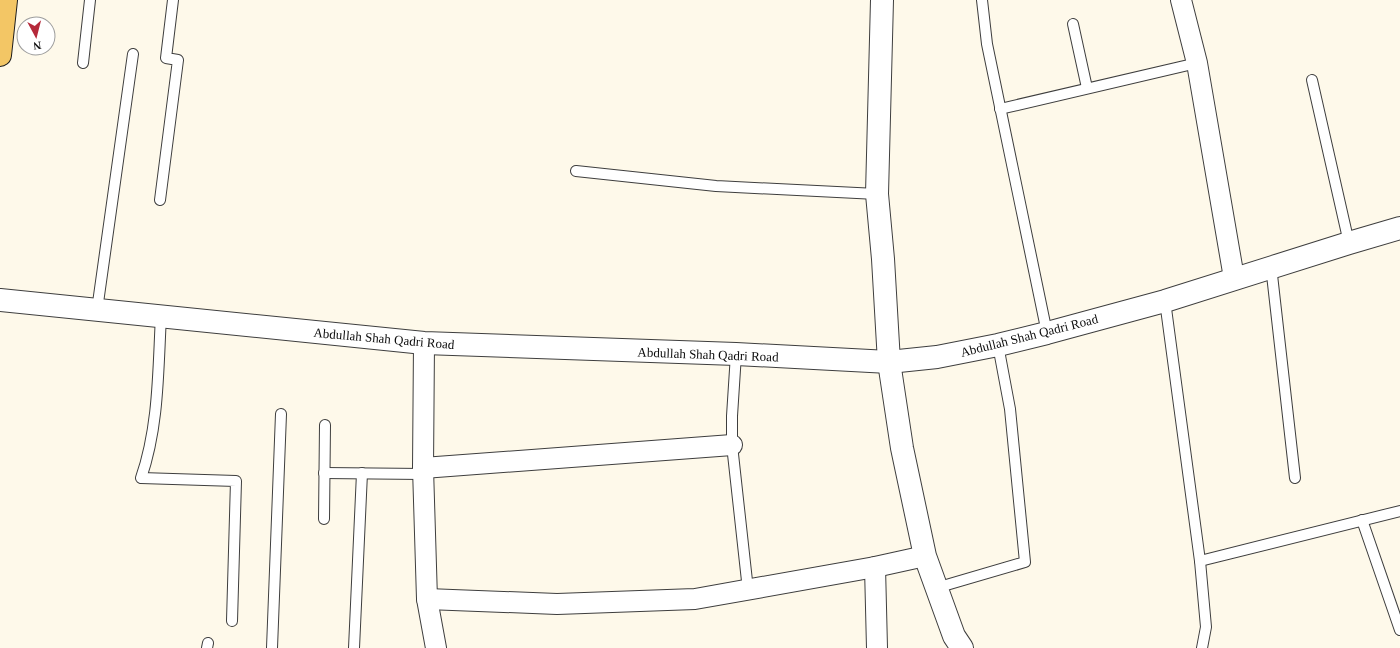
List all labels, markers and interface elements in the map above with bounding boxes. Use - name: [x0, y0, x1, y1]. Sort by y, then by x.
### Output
- north arrow: [16, 16, 56, 56]
- text: N: [32, 39, 42, 52]
- street label: Abdullah Shah Qadri Road: [959, 311, 1100, 360]
- street label: Abdullah Shah Qadri Road: [313, 325, 455, 352]
- street label: Abdullah Shah Qadri Road: [637, 345, 779, 364]

